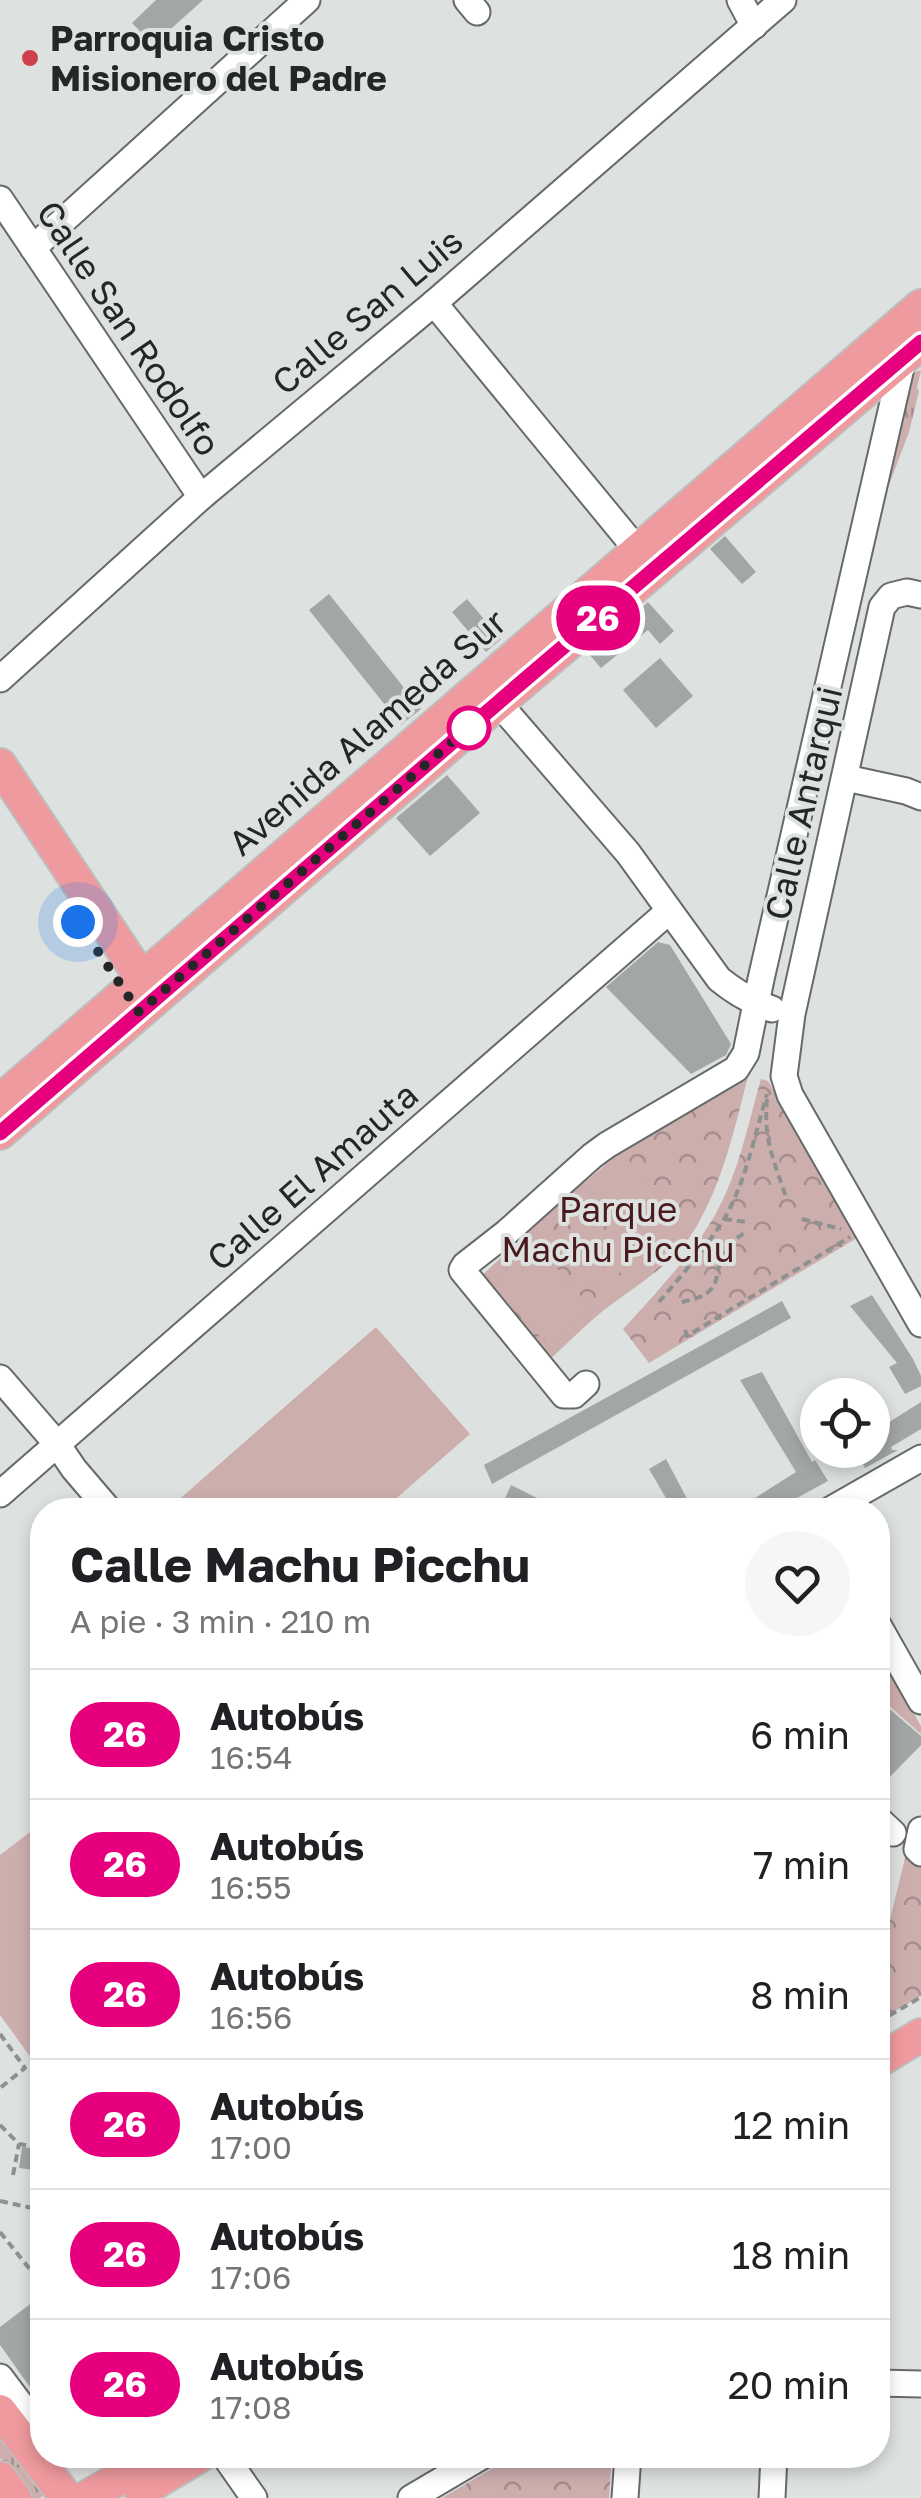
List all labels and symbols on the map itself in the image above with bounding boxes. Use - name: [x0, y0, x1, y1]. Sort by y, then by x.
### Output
- place label: Parroquia Cristo Misionero del Padre: [50, 17, 387, 99]
- marker: Parroquia Cristo Misionero del Padre: [19, 47, 41, 69]
- street label: Calle San Rodolfo: [28, 193, 230, 463]
- street label: Calle San Luis: [263, 219, 471, 403]
- line badge: 26: [553, 586, 643, 650]
- street label: Avenida Alameda Sur: [220, 600, 514, 864]
- street label: Calle Antarqui: [756, 682, 850, 924]
- unlabelled marker: [448, 707, 490, 749]
- your location: [53, 897, 103, 947]
- street label: Calle El Amauta: [198, 1073, 426, 1279]
- park label: Parque Machu Picchu: [501, 1188, 735, 1270]

